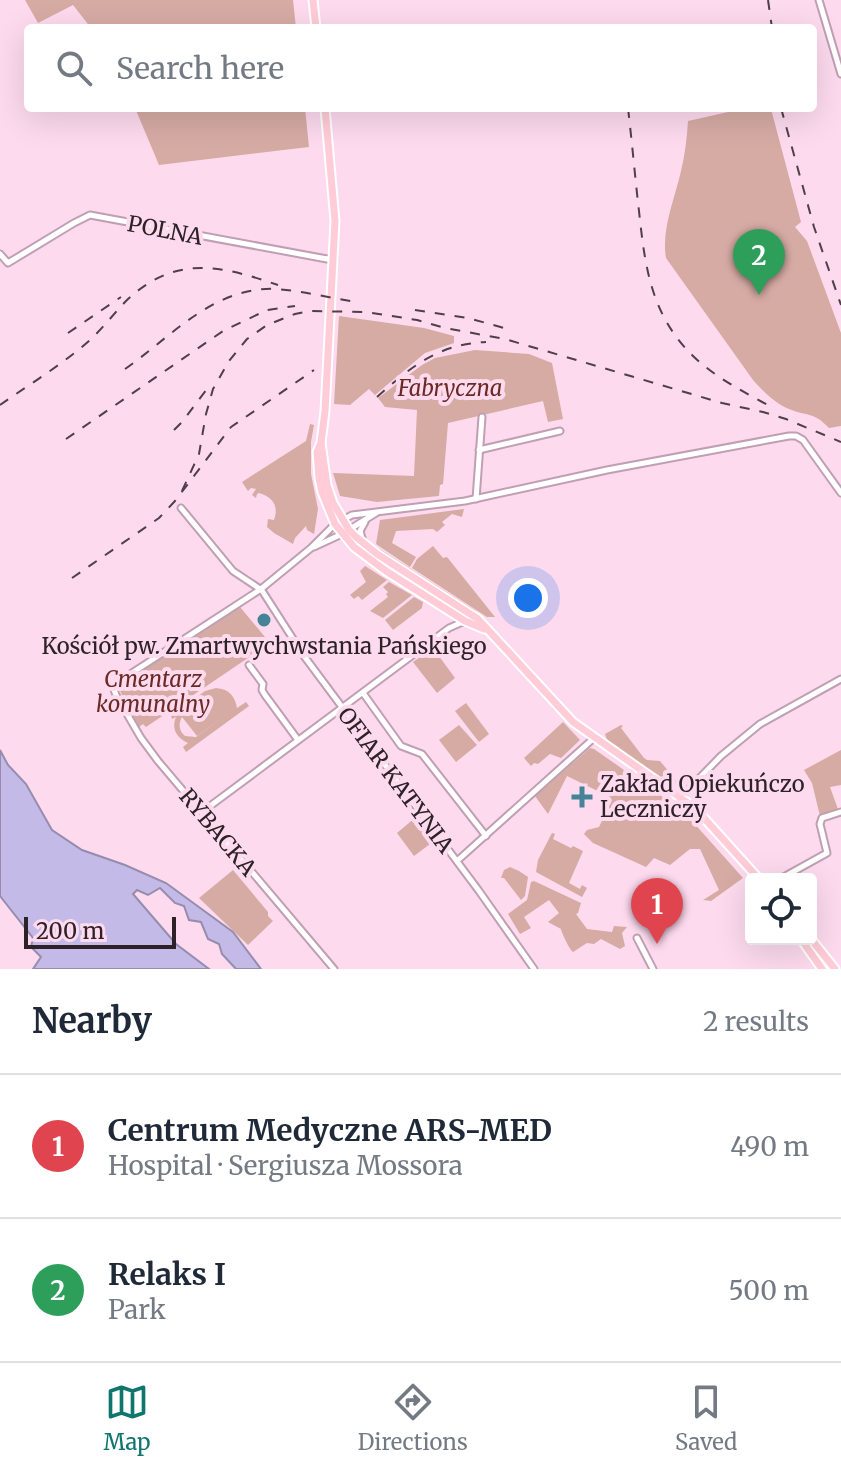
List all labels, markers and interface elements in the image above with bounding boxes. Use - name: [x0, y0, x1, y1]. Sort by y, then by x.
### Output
- search box: [24, 24, 817, 112]
- icon: search: [52, 46, 96, 90]
- text: Search here: [116, 49, 284, 87]
- street label: POLNA: [125, 209, 205, 251]
- pin: 2: [733, 229, 785, 295]
- park label: Fabryczna: [397, 374, 502, 402]
- your location: [508, 578, 548, 618]
- marker: Kościół pw. Zmartwychwstania Pańskiego: [255, 611, 273, 629]
- place label: Kościół pw. Zmartwychwstania Pańskiego: [41, 632, 487, 660]
- park label: Cmentarz komunalny: [96, 665, 210, 718]
- street label: OFIAR KATYNIA: [332, 702, 460, 859]
- place label: Zakład Opiekuńczo Leczniczy: [600, 770, 805, 823]
- street label: RYBACKA: [173, 783, 263, 882]
- marker: Zakład Opiekuńczo Leczniczy: [571, 786, 593, 808]
- map controls: [745, 873, 817, 945]
- button: locate: [745, 873, 817, 945]
- pin: 1: [631, 878, 683, 944]
- scale bar: [24, 913, 176, 949]
- text: 200 m: [36, 917, 104, 945]
- text: Nearby: [32, 1000, 152, 1042]
- text: 2 results: [703, 1005, 809, 1038]
- text: Centrum Medyczne ARS-MED: [108, 1111, 552, 1149]
- text: 1: [52, 1130, 64, 1163]
- text: 490 m: [730, 1130, 809, 1163]
- text: Hospital · Sergiusza Mossora: [108, 1149, 463, 1182]
- text: Relaks I: [108, 1255, 226, 1293]
- text: 2: [50, 1274, 66, 1307]
- text: 500 m: [729, 1274, 809, 1307]
- text: Park: [108, 1293, 166, 1326]
- tab: Map: [104, 1380, 151, 1456]
- tab: Directions: [358, 1380, 468, 1456]
- tab: Saved: [675, 1380, 737, 1456]

